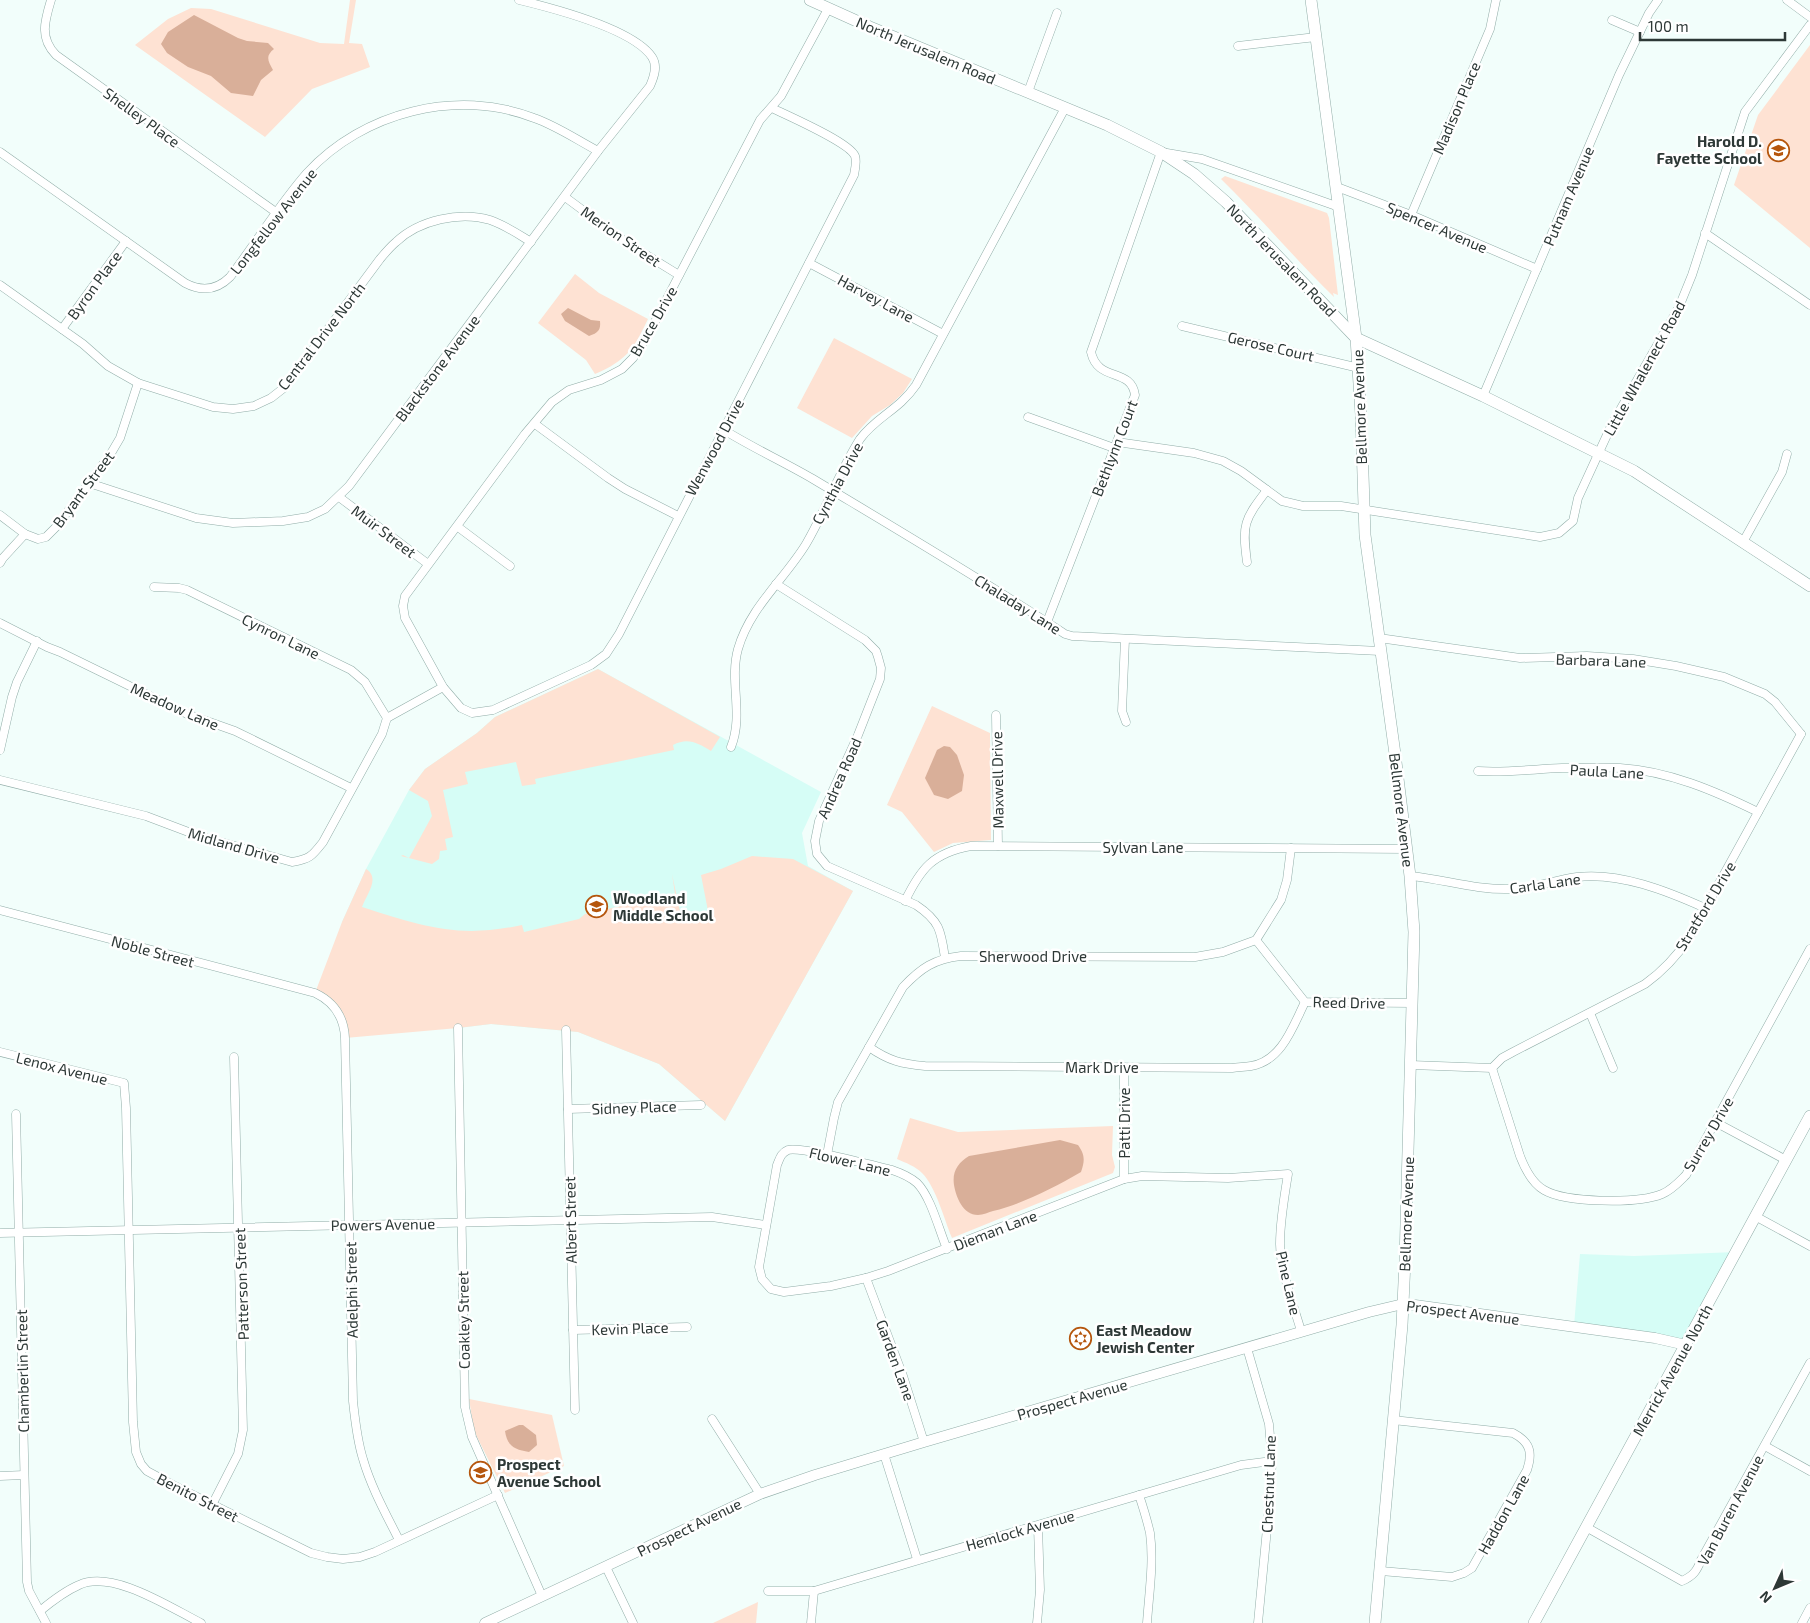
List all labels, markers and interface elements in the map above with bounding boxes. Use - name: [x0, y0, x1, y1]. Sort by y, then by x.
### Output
- scale bar: [1640, 10, 1785, 42]
- street label: North Jerusalem Road: [854, 12, 998, 88]
- text: 100 m: [1648, 17, 1689, 35]
- street label: Madison Place: [1428, 59, 1484, 157]
- street label: Shelley Place: [100, 83, 184, 151]
- place label: Harold D. Fayette School: [1657, 132, 1762, 168]
- school or university icon: Harold D. Fayette School: [1766, 138, 1790, 162]
- street label: Putnam Avenue: [1539, 143, 1597, 249]
- street label: Longfellow Avenue: [226, 164, 320, 278]
- street label: Spencer Avenue: [1384, 198, 1490, 256]
- street label: North Jerusalem Road: [1224, 200, 1340, 320]
- street label: Merion Street: [578, 202, 665, 270]
- street label: Byron Place: [63, 247, 125, 323]
- street label: Harvey Lane: [835, 270, 917, 326]
- street label: Central Drive North: [274, 279, 368, 393]
- street label: Bruce Drive: [626, 283, 680, 359]
- street label: Little Whaleneck Road: [1599, 297, 1689, 439]
- street label: Blackstone Avenue: [391, 311, 483, 425]
- street label: Gerose Court: [1226, 327, 1316, 365]
- street label: Bellmore Avenue: [1348, 349, 1370, 465]
- street label: Wenwood Drive: [681, 395, 747, 499]
- street label: Bethlynn Court: [1087, 397, 1141, 499]
- street label: Cynthia Drive: [808, 439, 866, 527]
- street label: Bryant Street: [48, 447, 118, 531]
- street label: Muir Street: [348, 501, 420, 561]
- street label: Chaladay Lane: [971, 570, 1065, 638]
- street label: Cynron Lane: [239, 609, 323, 663]
- street label: Barbara Lane: [1555, 649, 1647, 671]
- street label: Meadow Lane: [128, 679, 222, 733]
- street label: Maxwell Drive: [987, 731, 1007, 829]
- street label: Andrea Road: [813, 735, 865, 821]
- street label: Bellmore Avenue: [1386, 752, 1418, 868]
- street label: Paula Lane: [1569, 760, 1645, 782]
- street label: Midland Drive: [186, 823, 282, 867]
- street label: Sylvan Lane: [1102, 838, 1184, 856]
- street label: Stratford Drive: [1671, 858, 1739, 954]
- street label: Carla Lane: [1508, 869, 1582, 897]
- place label: Woodland Middle School: [613, 889, 714, 924]
- school or university icon: Woodland Middle School: [585, 895, 609, 919]
- street label: Noble Street: [110, 931, 197, 971]
- street label: Sherwood Drive: [979, 947, 1087, 965]
- street label: Reed Drive: [1312, 992, 1386, 1012]
- street label: Lenox Avenue: [14, 1048, 110, 1088]
- street label: Mark Drive: [1065, 1058, 1139, 1076]
- street label: Patti Drive: [1115, 1087, 1133, 1159]
- street label: Surrey Drive: [1679, 1093, 1737, 1175]
- street label: Sidney Place: [591, 1097, 677, 1117]
- street label: Flower Lane: [807, 1143, 893, 1179]
- street label: Bellmore Avenue: [1395, 1156, 1417, 1272]
- street label: Albert Street: [560, 1176, 580, 1264]
- street label: Dieman Lane: [951, 1206, 1039, 1254]
- street label: Powers Avenue: [331, 1214, 435, 1234]
- street label: Patterson Street: [230, 1227, 252, 1340]
- street label: Adelphi Street: [341, 1241, 361, 1338]
- street label: Pine Lane: [1273, 1249, 1305, 1317]
- street label: Coakley Street: [453, 1271, 473, 1369]
- street label: Prospect Avenue: [1405, 1296, 1521, 1328]
- street label: Merrick Avenue North: [1628, 1301, 1716, 1439]
- street label: Chamberlin Street: [12, 1309, 32, 1433]
- street label: Garden Lane: [873, 1317, 919, 1403]
- street label: Kevin Place: [591, 1318, 669, 1338]
- place label: East Meadow Jewish Center: [1096, 1321, 1195, 1356]
- synagogue icon: East Meadow Jewish Center: [1068, 1327, 1092, 1351]
- street label: Prospect Avenue: [1015, 1375, 1129, 1423]
- street label: Chestnut Lane: [1257, 1435, 1279, 1533]
- street label: Van Buren Avenue: [1693, 1452, 1767, 1568]
- place label: Prospect Avenue School: [497, 1455, 601, 1490]
- school or university icon: Prospect Avenue School: [469, 1461, 493, 1485]
- street label: Benito Street: [154, 1469, 242, 1525]
- street label: Haddon Lane: [1474, 1471, 1532, 1557]
- street label: Prospect Avenue: [634, 1494, 744, 1560]
- street label: Hemlock Avenue: [964, 1506, 1076, 1554]
- north arrow: [1750, 1563, 1800, 1613]
- text: N: [1756, 1588, 1775, 1607]

